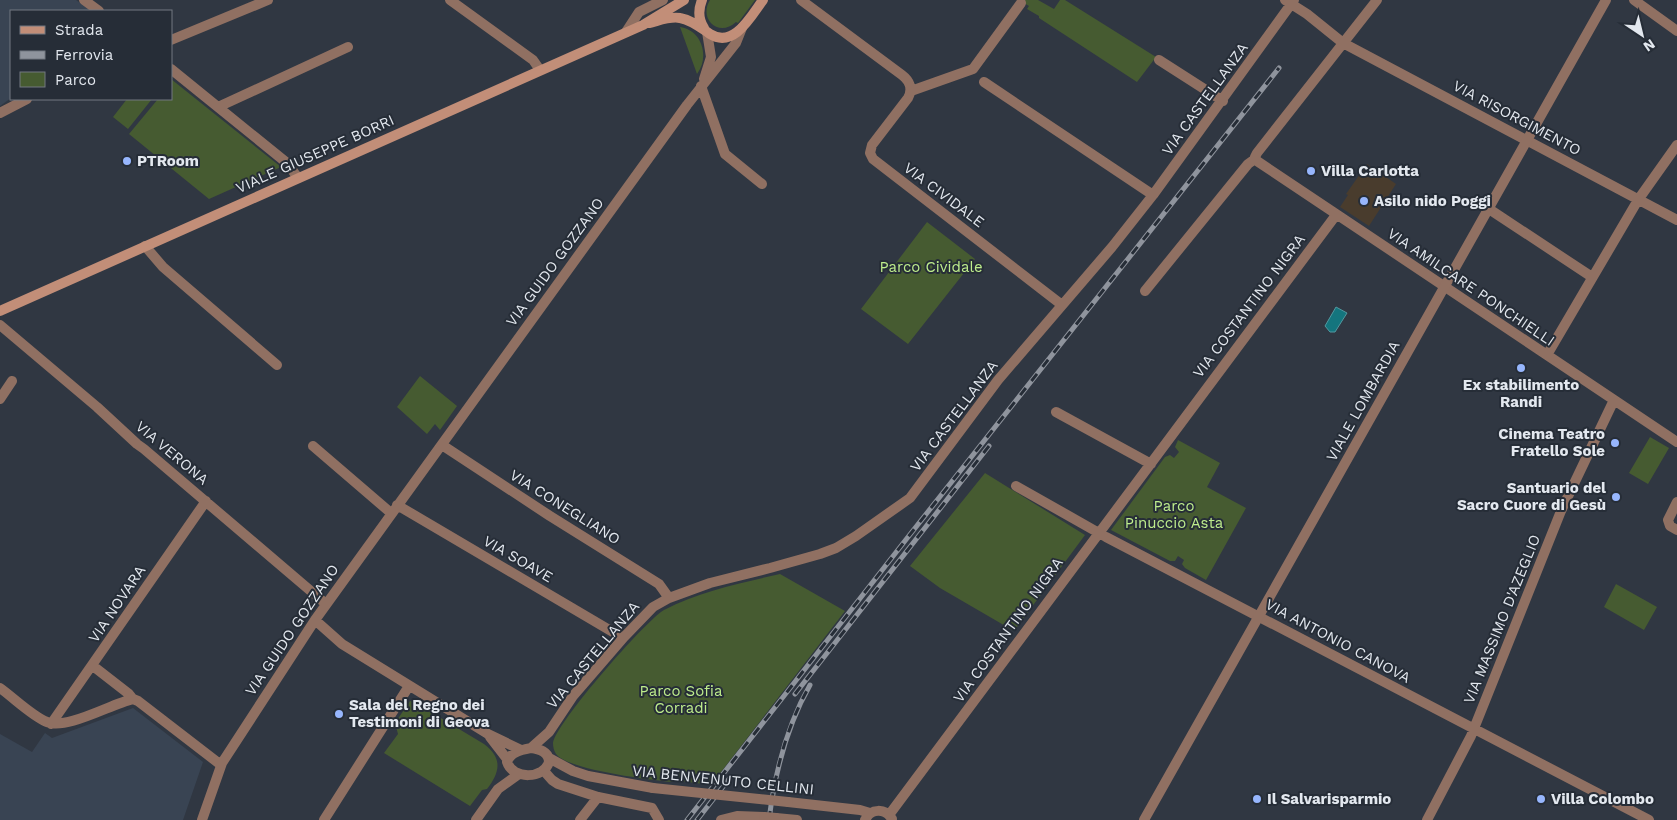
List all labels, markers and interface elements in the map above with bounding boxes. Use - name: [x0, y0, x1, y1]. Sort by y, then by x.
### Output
- legend: [10, 10, 172, 100]
- north arrow: [1617, 10, 1667, 60]
- text: Strada: [55, 21, 104, 39]
- text: N: [1641, 36, 1658, 55]
- street label: VIA CASTELLANZA: [1158, 39, 1252, 159]
- text: Ferrovia: [55, 46, 114, 64]
- text: Parco: [55, 71, 96, 89]
- street label: VIA RISORGIMENTO: [1450, 77, 1584, 159]
- street label: VIALE GIUSEPPE BORRI: [233, 111, 397, 197]
- place label: PTRoom: [137, 152, 199, 170]
- marker: PTRoom: [121, 155, 133, 167]
- street label: VIA CIVIDALE: [900, 159, 988, 231]
- place label: Villa Carlotta: [1321, 162, 1419, 180]
- marker: Villa Carlotta: [1305, 165, 1317, 177]
- place label: Asilo nido Poggi: [1374, 192, 1491, 210]
- street label: VIA GUIDO GOZZANO: [502, 194, 608, 330]
- marker: Asilo nido Poggi: [1358, 195, 1370, 207]
- street label: VIA AMILCARE PONCHIELLI: [1384, 224, 1558, 350]
- street label: VIA COSTANTINO NIGRA: [1189, 231, 1309, 381]
- park label: Parco Cividale: [879, 258, 983, 276]
- street label: VIALE LOMBARDIA: [1322, 337, 1404, 464]
- street label: VIA CASTELLANZA: [906, 357, 1002, 475]
- marker: Ex stabilimento Randi: [1515, 362, 1527, 374]
- place label: Ex stabilimento Randi: [1463, 376, 1579, 411]
- street label: VIA VERONA: [132, 417, 212, 489]
- place label: Cinema Teatro Fratello Sole: [1498, 425, 1605, 460]
- marker: Cinema Teatro Fratello Sole: [1609, 437, 1621, 449]
- street label: VIA CONEGLIANO: [506, 466, 624, 548]
- place label: Santuario del Sacro Cuore di Gesù: [1457, 479, 1606, 514]
- marker: Santuario del Sacro Cuore di Gesù: [1610, 491, 1622, 503]
- park label: Parco Pinuccio Asta: [1125, 497, 1224, 532]
- street label: VIA SOAVE: [480, 532, 556, 586]
- street label: VIA MASSIMO D'AZEGLIO: [1460, 532, 1544, 706]
- street label: VIA COSTANTINO NIGRA: [949, 554, 1067, 706]
- street label: VIA GUIDO GOZZANO: [241, 561, 343, 699]
- street label: VIA NOVARA: [85, 562, 149, 646]
- street label: VIA ANTONIO CANOVA: [1262, 595, 1414, 687]
- street label: VIA CASTELLANZA: [543, 598, 643, 712]
- park label: Parco Sofia Corradi: [640, 682, 723, 717]
- place label: Sala del Regno dei Testimoni di Geova: [349, 696, 490, 731]
- marker: Sala del Regno dei Testimoni di Geova: [333, 708, 345, 720]
- street label: VIA BENVENUTO CELLINI: [631, 762, 815, 798]
- place label: Il Salvarisparmio: [1267, 790, 1391, 808]
- place label: Villa Colombo: [1551, 790, 1654, 808]
- marker: Il Salvarisparmio: [1251, 793, 1263, 805]
- marker: Villa Colombo: [1535, 793, 1547, 805]

